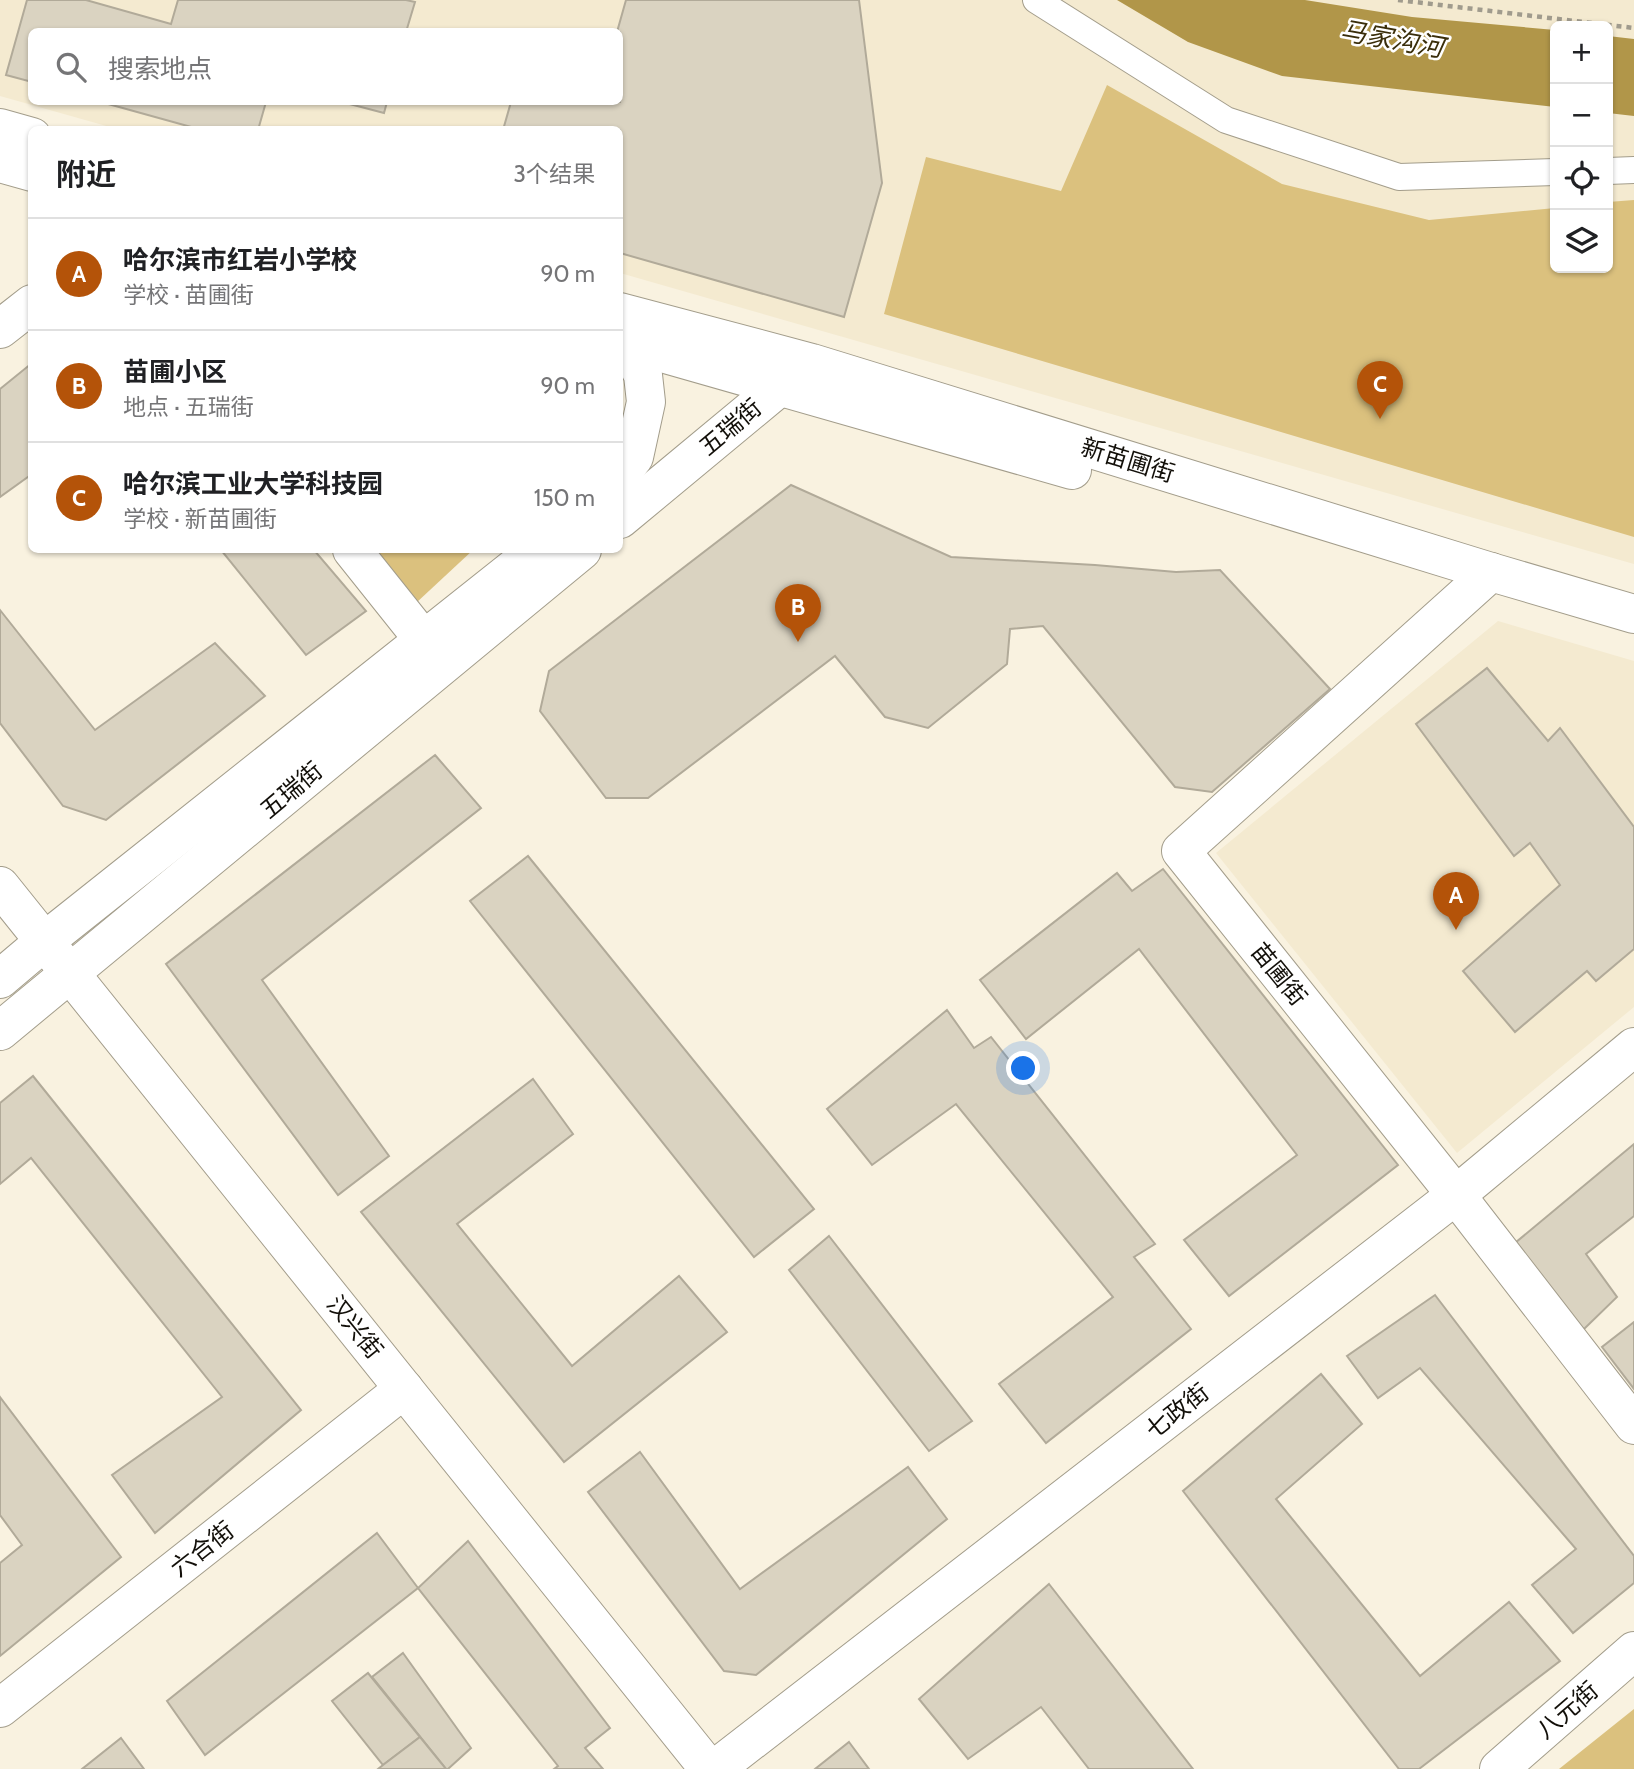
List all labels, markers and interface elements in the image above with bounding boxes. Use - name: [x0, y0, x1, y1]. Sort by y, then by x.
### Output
- water label: 马家沟河: [1338, 14, 1451, 65]
- map controls: [1550, 21, 1613, 273]
- button: +: [1550, 21, 1613, 84]
- search box: [28, 28, 623, 105]
- icon: search: [52, 48, 90, 86]
- text: 搜索地点: [108, 53, 212, 85]
- button: −: [1550, 84, 1613, 147]
- button: locate: [1550, 147, 1613, 210]
- text: 附近: [56, 156, 116, 193]
- text: 3个结果: [514, 160, 595, 188]
- button: layers: [1550, 210, 1613, 273]
- text: 哈尔滨市红岩小学校: [123, 244, 357, 276]
- text: A: [72, 260, 86, 288]
- text: 90 m: [541, 260, 595, 288]
- text: 学校 · 苗圃街: [123, 281, 254, 309]
- text: 苗圃小区: [123, 356, 227, 388]
- pin: C: [1357, 361, 1403, 419]
- text: B: [72, 372, 86, 400]
- text: 90 m: [541, 372, 595, 400]
- text: 地点 · 五瑞街: [123, 393, 254, 421]
- street label: 五瑞街: [693, 393, 767, 461]
- street label: 新苗圃街: [1078, 432, 1178, 488]
- text: 哈尔滨工业大学科技园: [123, 468, 383, 500]
- text: C: [72, 484, 86, 512]
- text: 150 m: [534, 484, 595, 512]
- text: 学校 · 新苗圃街: [123, 505, 277, 533]
- pin: B: [775, 584, 821, 642]
- street label: 五瑞街: [254, 756, 328, 824]
- pin: A: [1433, 872, 1479, 930]
- street label: 苗圃街: [1245, 937, 1313, 1011]
- your location: [1006, 1051, 1040, 1085]
- street label: 汉兴街: [321, 1290, 389, 1364]
- street label: 七政街: [1140, 1377, 1214, 1445]
- street label: 六合街: [165, 1515, 239, 1583]
- street label: 八元街: [1530, 1675, 1604, 1745]

